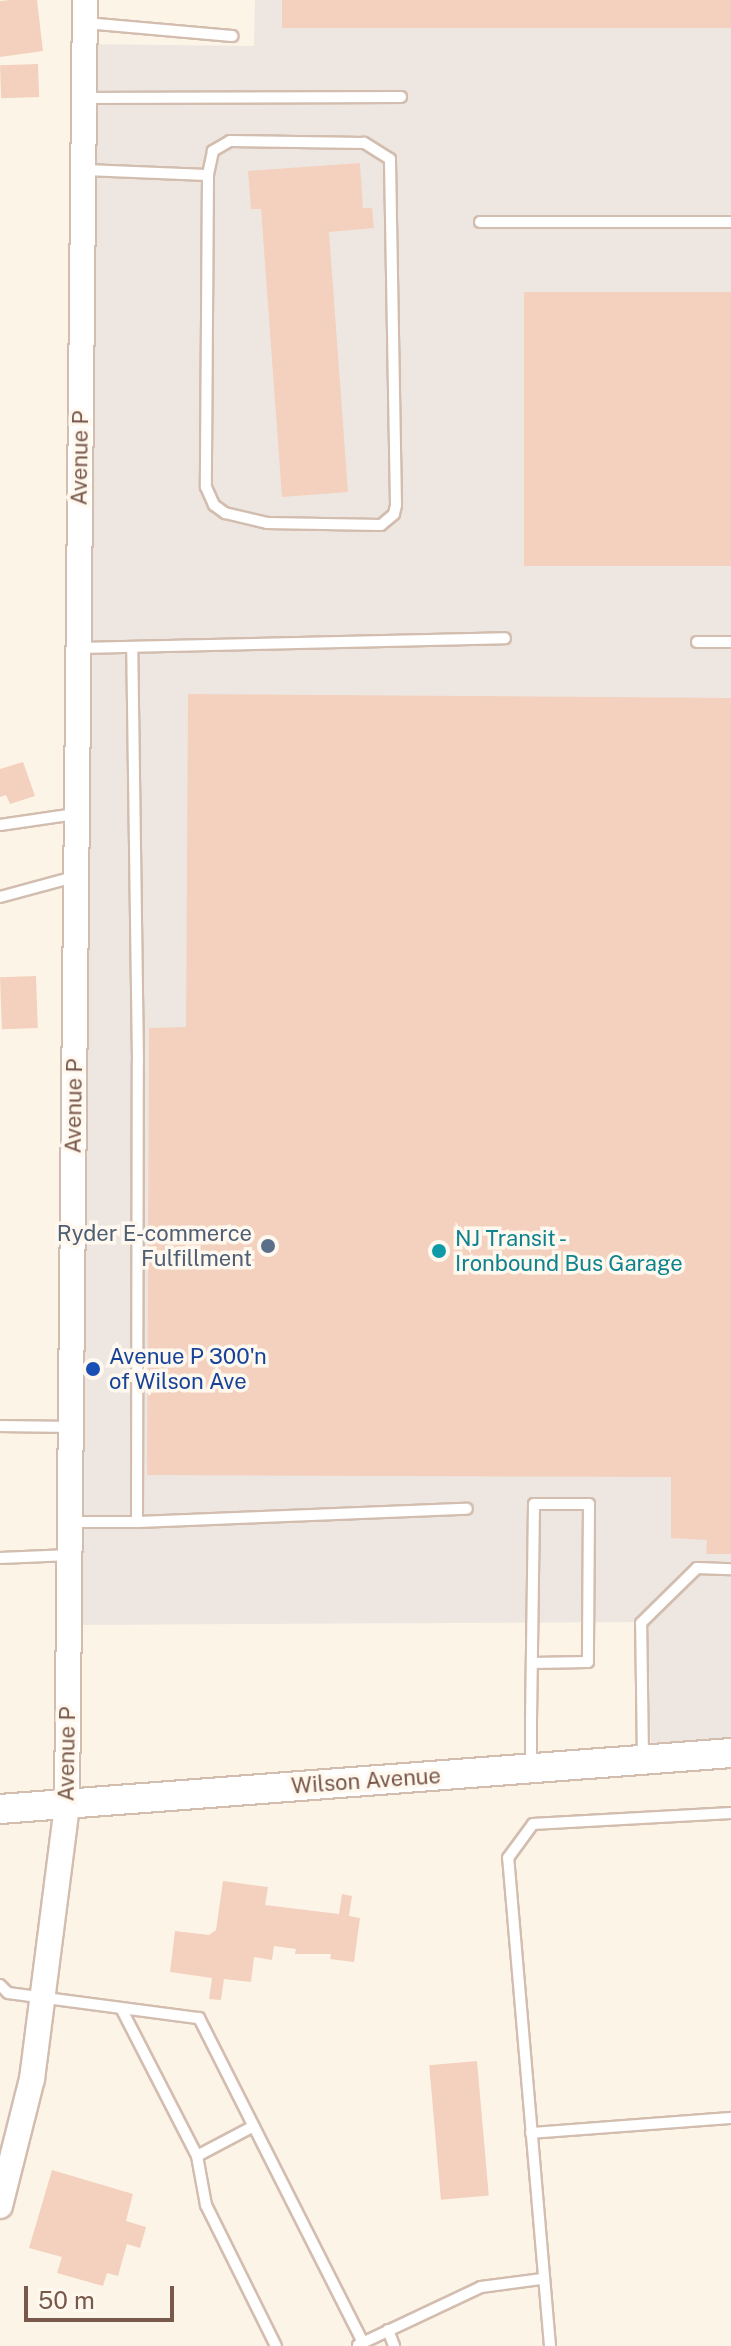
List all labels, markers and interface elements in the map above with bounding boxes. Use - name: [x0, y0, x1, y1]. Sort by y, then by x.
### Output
- street label: Avenue P: [66, 410, 94, 506]
- street label: Avenue P: [60, 1058, 88, 1154]
- place label: Ryder E-commerce Fulfillment: [57, 1220, 252, 1272]
- place label: NJ Transit - Ironbound Bus Garage: [455, 1225, 683, 1276]
- marker: Ryder E-commerce Fulfillment: [259, 1237, 277, 1255]
- marker: NJ Transit - Ironbound Bus Garage: [430, 1242, 448, 1260]
- place label: Avenue P 300'n of Wilson Ave: [109, 1343, 267, 1394]
- marker: Avenue P 300'n of Wilson Ave: [84, 1360, 102, 1378]
- street label: Avenue P: [53, 1706, 81, 1802]
- street label: Wilson Avenue: [290, 1763, 442, 1799]
- scale bar: [28, 2270, 178, 2320]
- text: 50 m: [38, 2286, 95, 2314]

